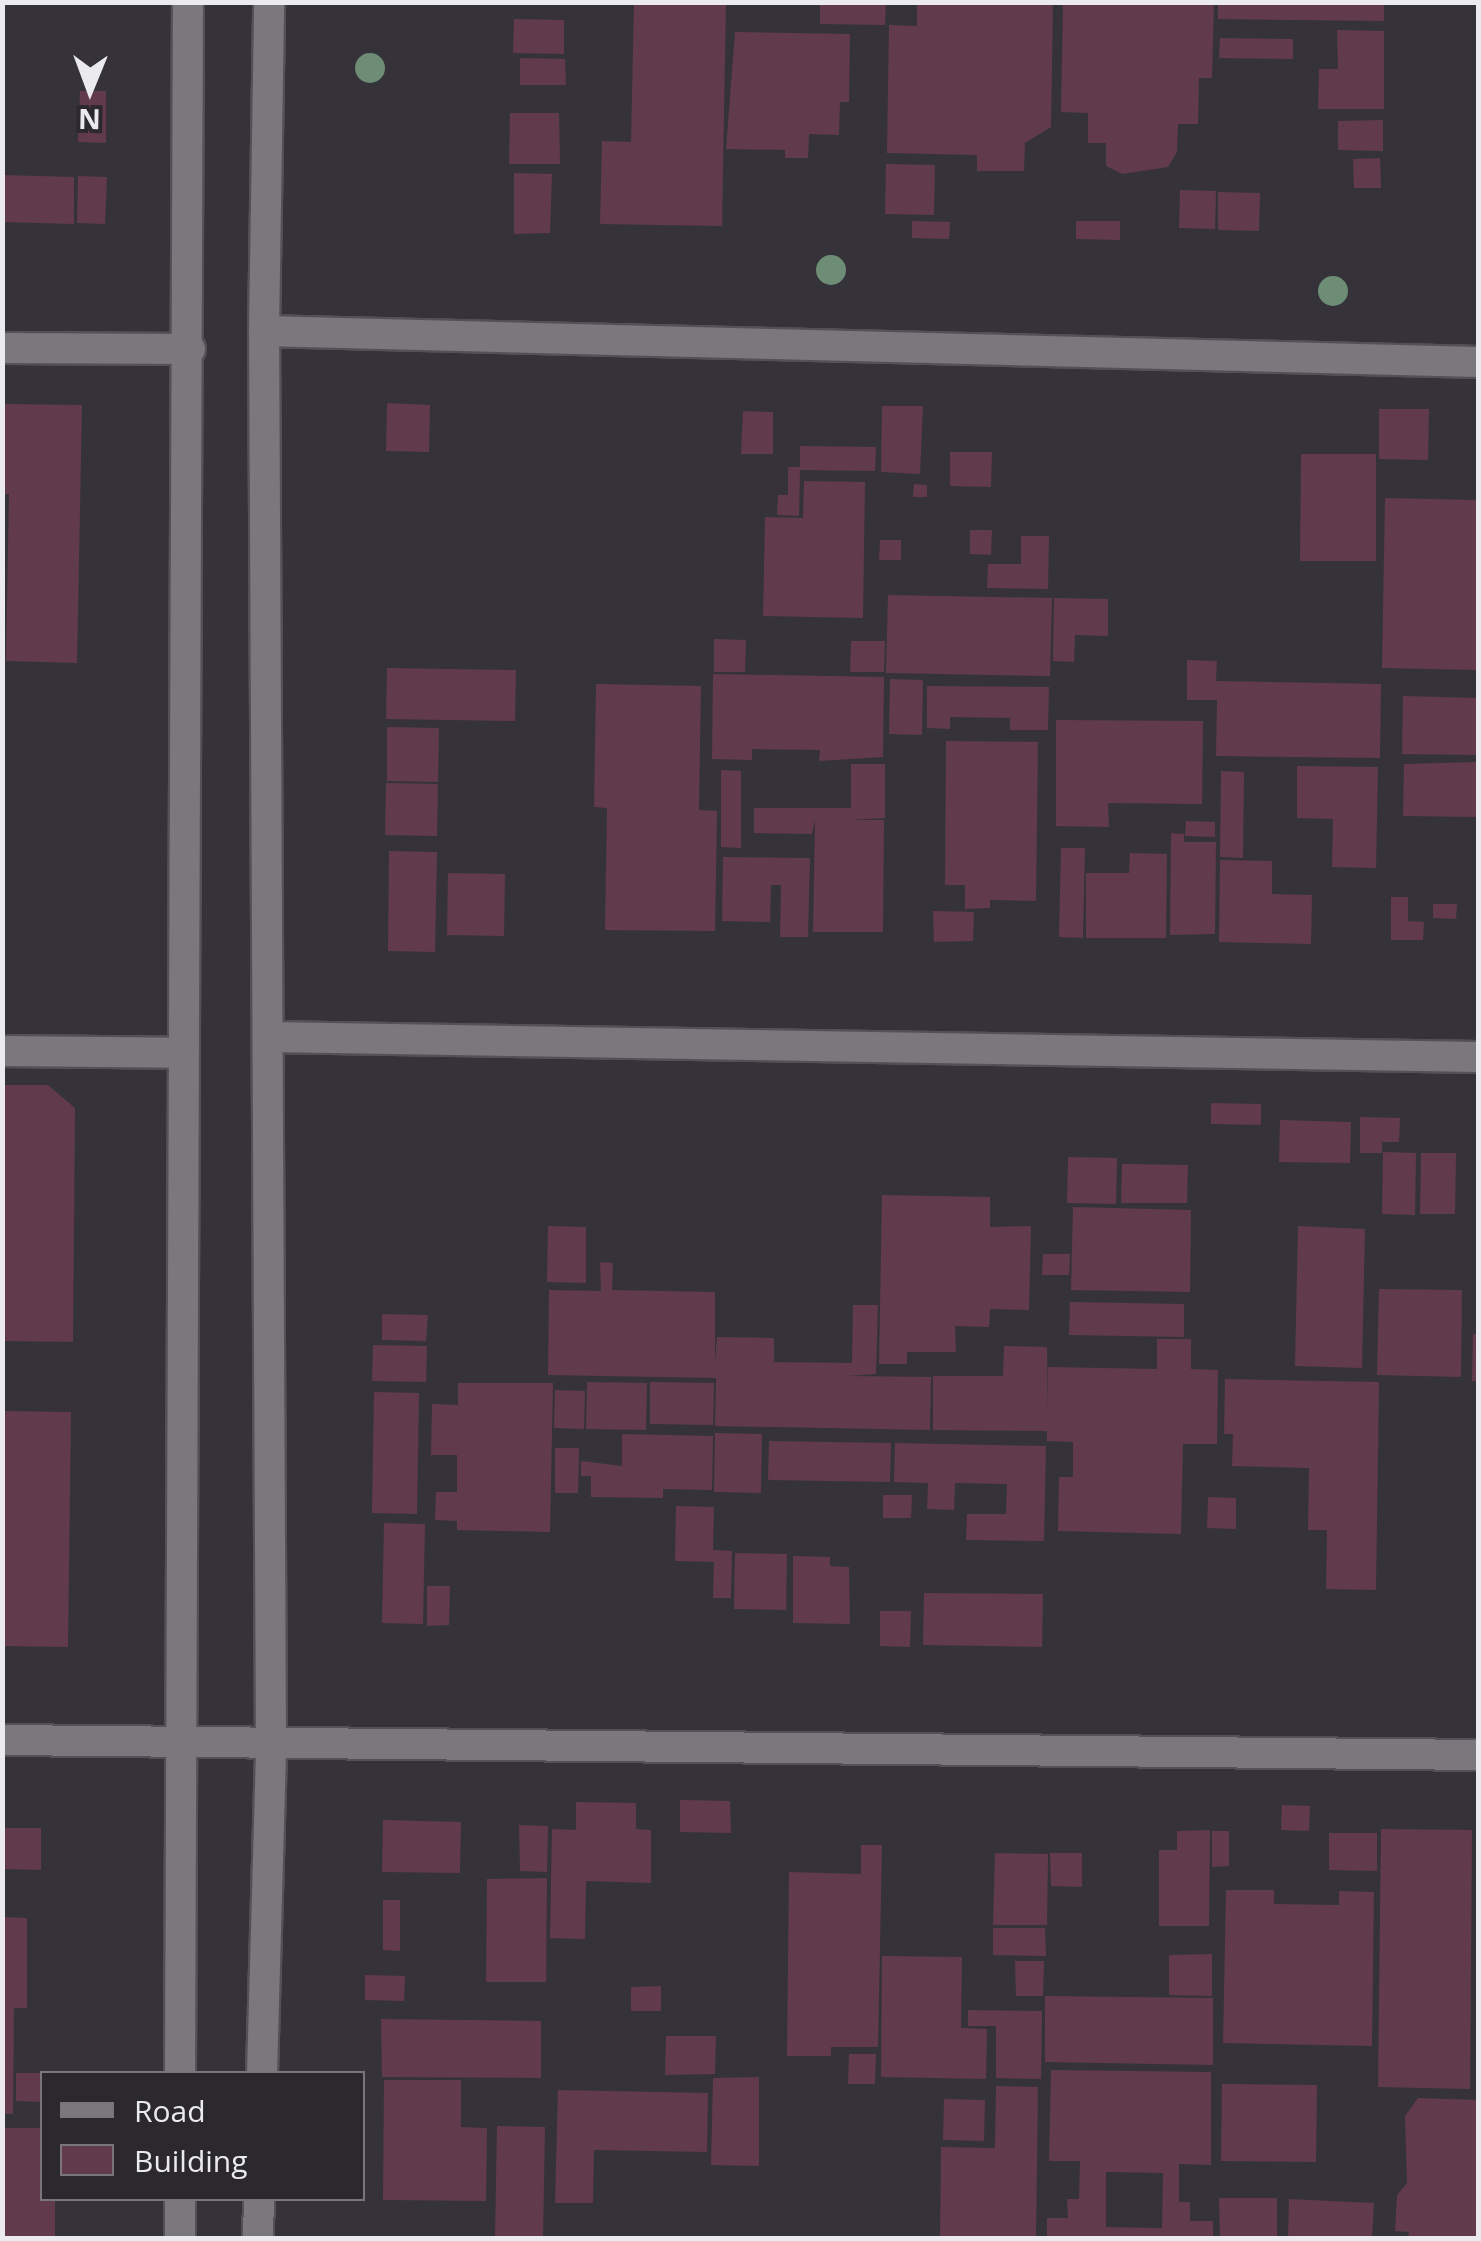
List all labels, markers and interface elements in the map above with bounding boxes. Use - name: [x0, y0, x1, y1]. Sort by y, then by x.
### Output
- north arrow: [40, 40, 140, 140]
- text: N: [78, 101, 101, 139]
- legend: [40, 2071, 365, 2201]
- text: Road: [134, 2090, 206, 2131]
- text: Building: [134, 2140, 248, 2181]

